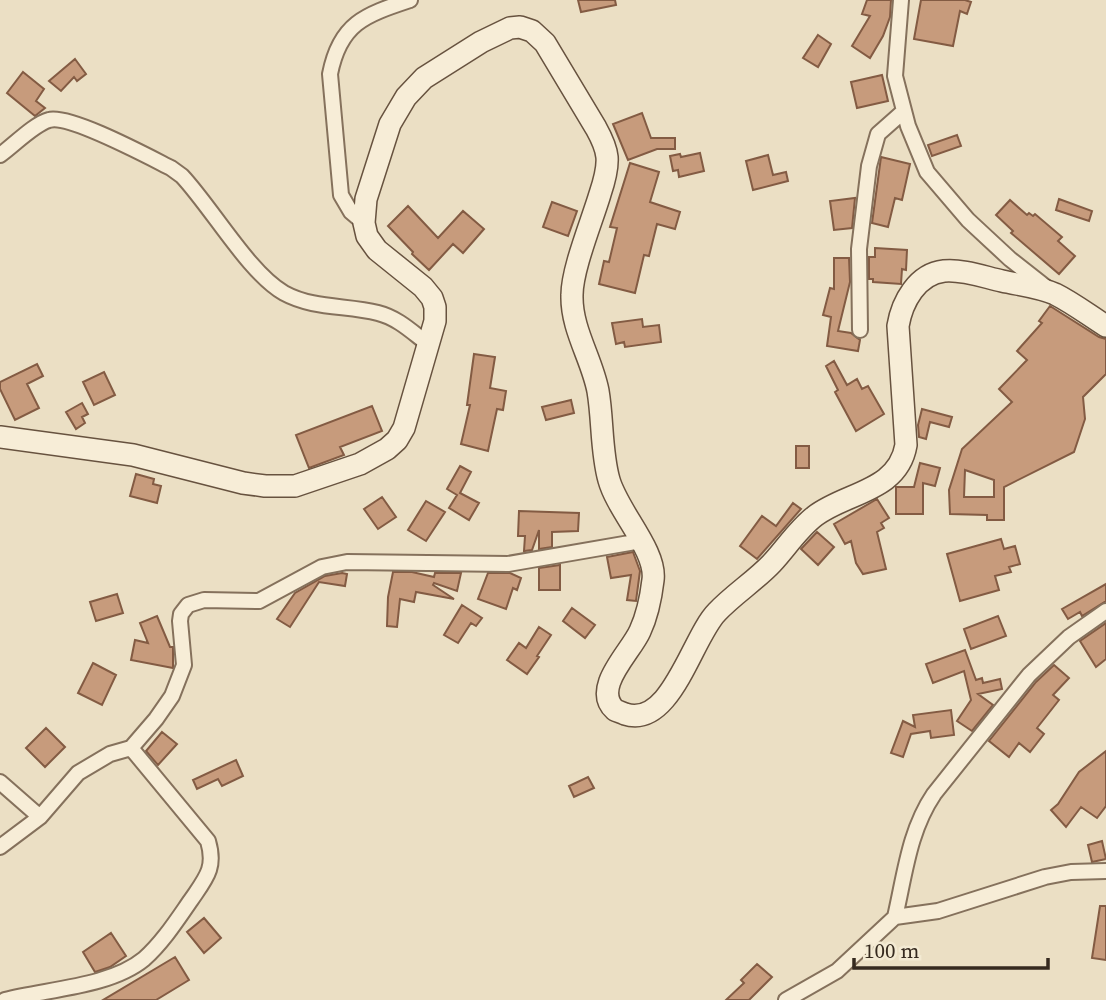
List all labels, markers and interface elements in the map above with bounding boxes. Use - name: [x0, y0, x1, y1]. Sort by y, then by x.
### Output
- scale bar: [854, 926, 1048, 970]
- text: 100 m: [864, 936, 919, 965]

